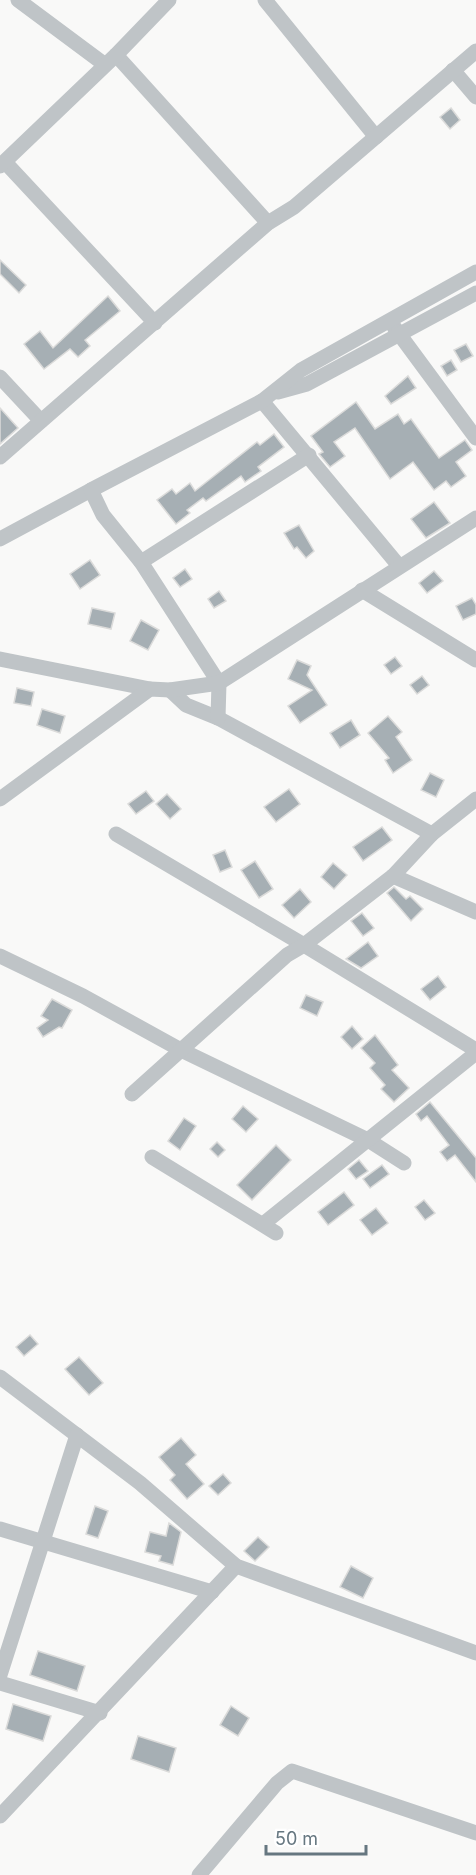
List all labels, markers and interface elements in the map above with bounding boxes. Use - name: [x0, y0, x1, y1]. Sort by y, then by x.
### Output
- scale bar: [266, 1818, 366, 1856]
- text: 50 m: [275, 1828, 318, 1849]

